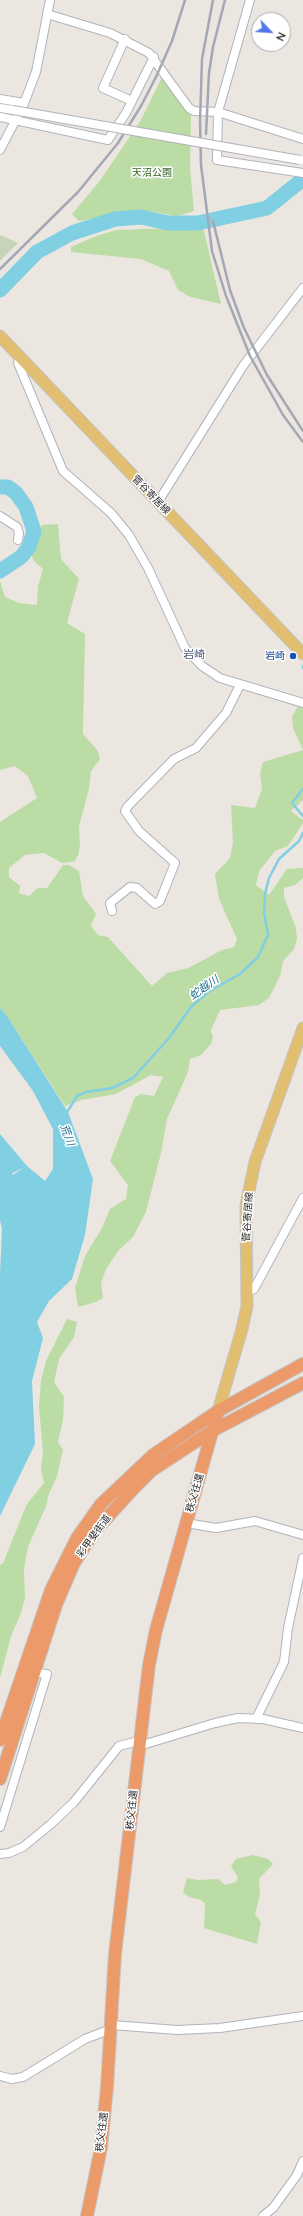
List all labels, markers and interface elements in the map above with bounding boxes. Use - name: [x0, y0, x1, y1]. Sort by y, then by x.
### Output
- north arrow: [251, 12, 291, 52]
- text: N: [273, 30, 289, 43]
- park label: 天沼公園: [132, 167, 172, 179]
- street label: 菅谷寄居線: [129, 473, 173, 517]
- district label: 岩崎: [183, 648, 205, 662]
- place label: 岩崎: [265, 650, 285, 662]
- marker: 岩崎: [288, 651, 298, 661]
- water label: 蛇越川: [187, 973, 221, 1003]
- water label: 荒川: [57, 1122, 77, 1148]
- street label: 菅谷寄居線: [240, 1192, 256, 1242]
- street label: 秩父往還: [184, 1472, 206, 1514]
- street label: 彩甲斐街道: [74, 1512, 114, 1560]
- street label: 秩父往還: [124, 1789, 140, 1831]
- street label: 秩父往還: [94, 2111, 110, 2153]

